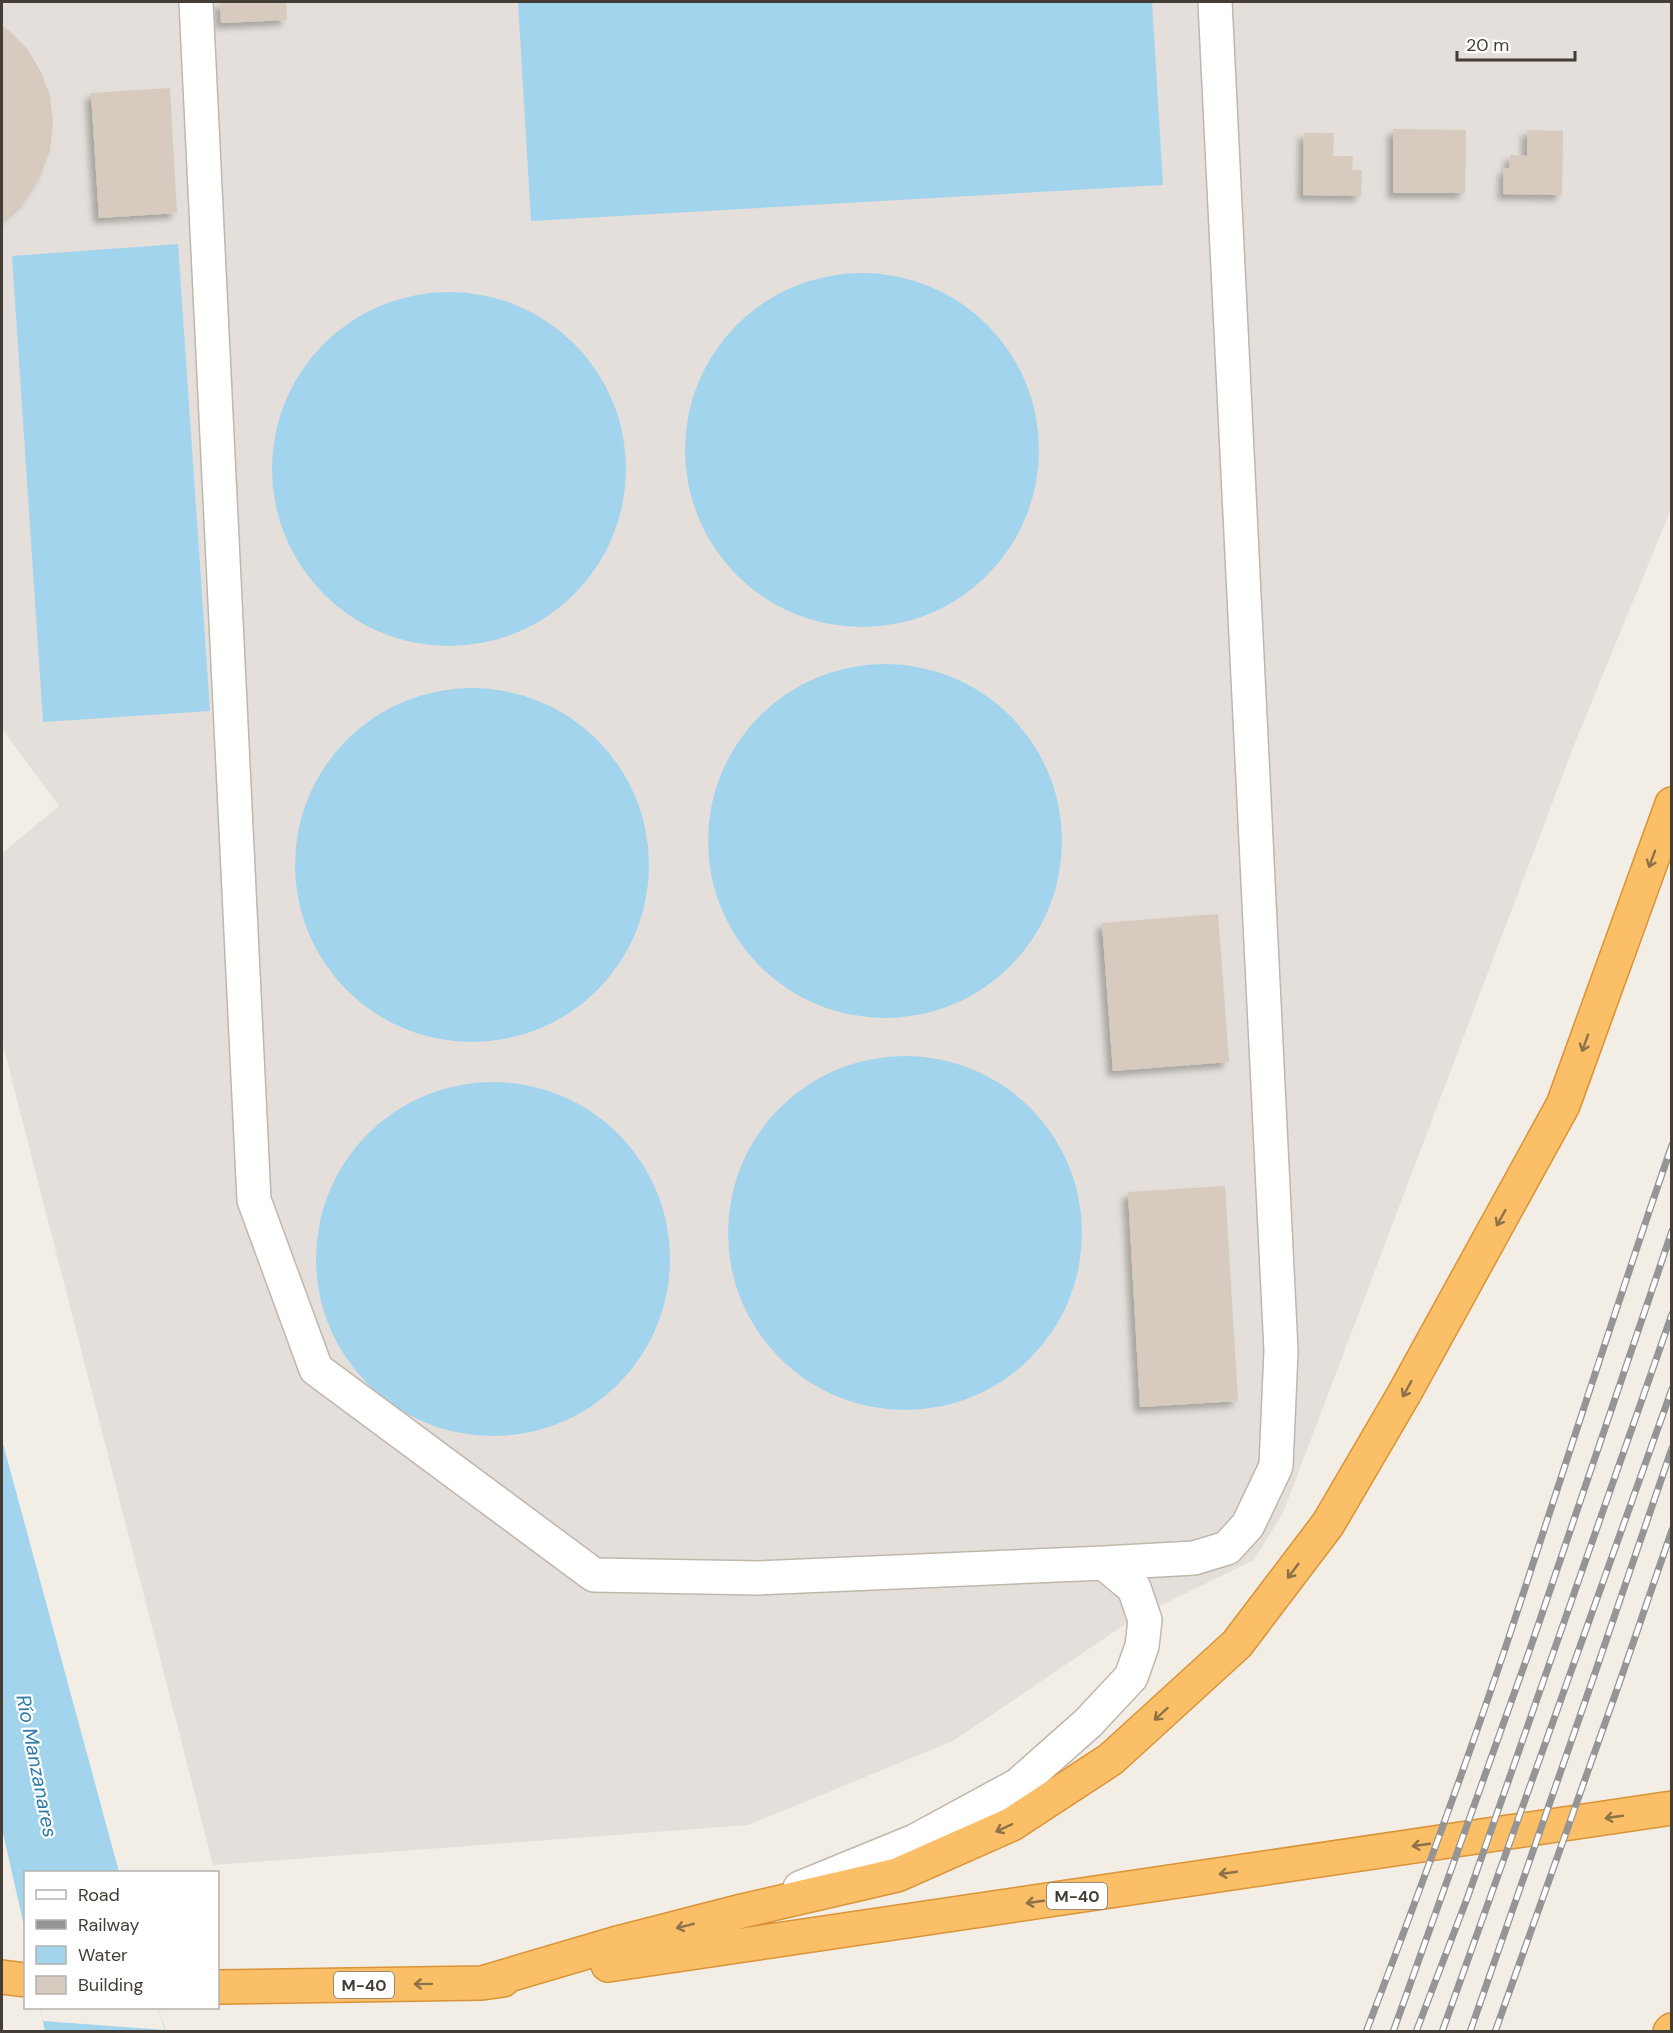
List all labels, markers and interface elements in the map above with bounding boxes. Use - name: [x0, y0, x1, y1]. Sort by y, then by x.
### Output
- scale bar: [1457, 24, 1576, 62]
- text: 20 m: [1466, 33, 1509, 57]
- one-way arrow: [1645, 849, 1656, 868]
- one-way arrow: [1579, 1033, 1590, 1051]
- one-way arrow: [1495, 1209, 1507, 1226]
- one-way arrow: [1401, 1380, 1413, 1397]
- one-way arrow: [1286, 1562, 1299, 1578]
- water label: Río Manzanares: [10, 1692, 64, 1840]
- one-way arrow: [1154, 1707, 1169, 1721]
- one-way arrow: [1604, 1811, 1624, 1822]
- one-way arrow: [995, 1822, 1013, 1834]
- one-way arrow: [1411, 1839, 1431, 1850]
- one-way arrow: [1218, 1868, 1238, 1879]
- legend: [24, 1871, 219, 2009]
- text: Road: [78, 1883, 120, 1907]
- road number: M-40: [1047, 1883, 1107, 1909]
- one-way arrow: [1025, 1896, 1045, 1907]
- text: Railway: [78, 1913, 140, 1937]
- one-way arrow: [676, 1920, 695, 1932]
- text: Water: [78, 1943, 128, 1967]
- road number: M-40: [334, 1972, 394, 1998]
- text: Building: [78, 1973, 143, 1997]
- one-way arrow: [414, 1978, 434, 1990]

